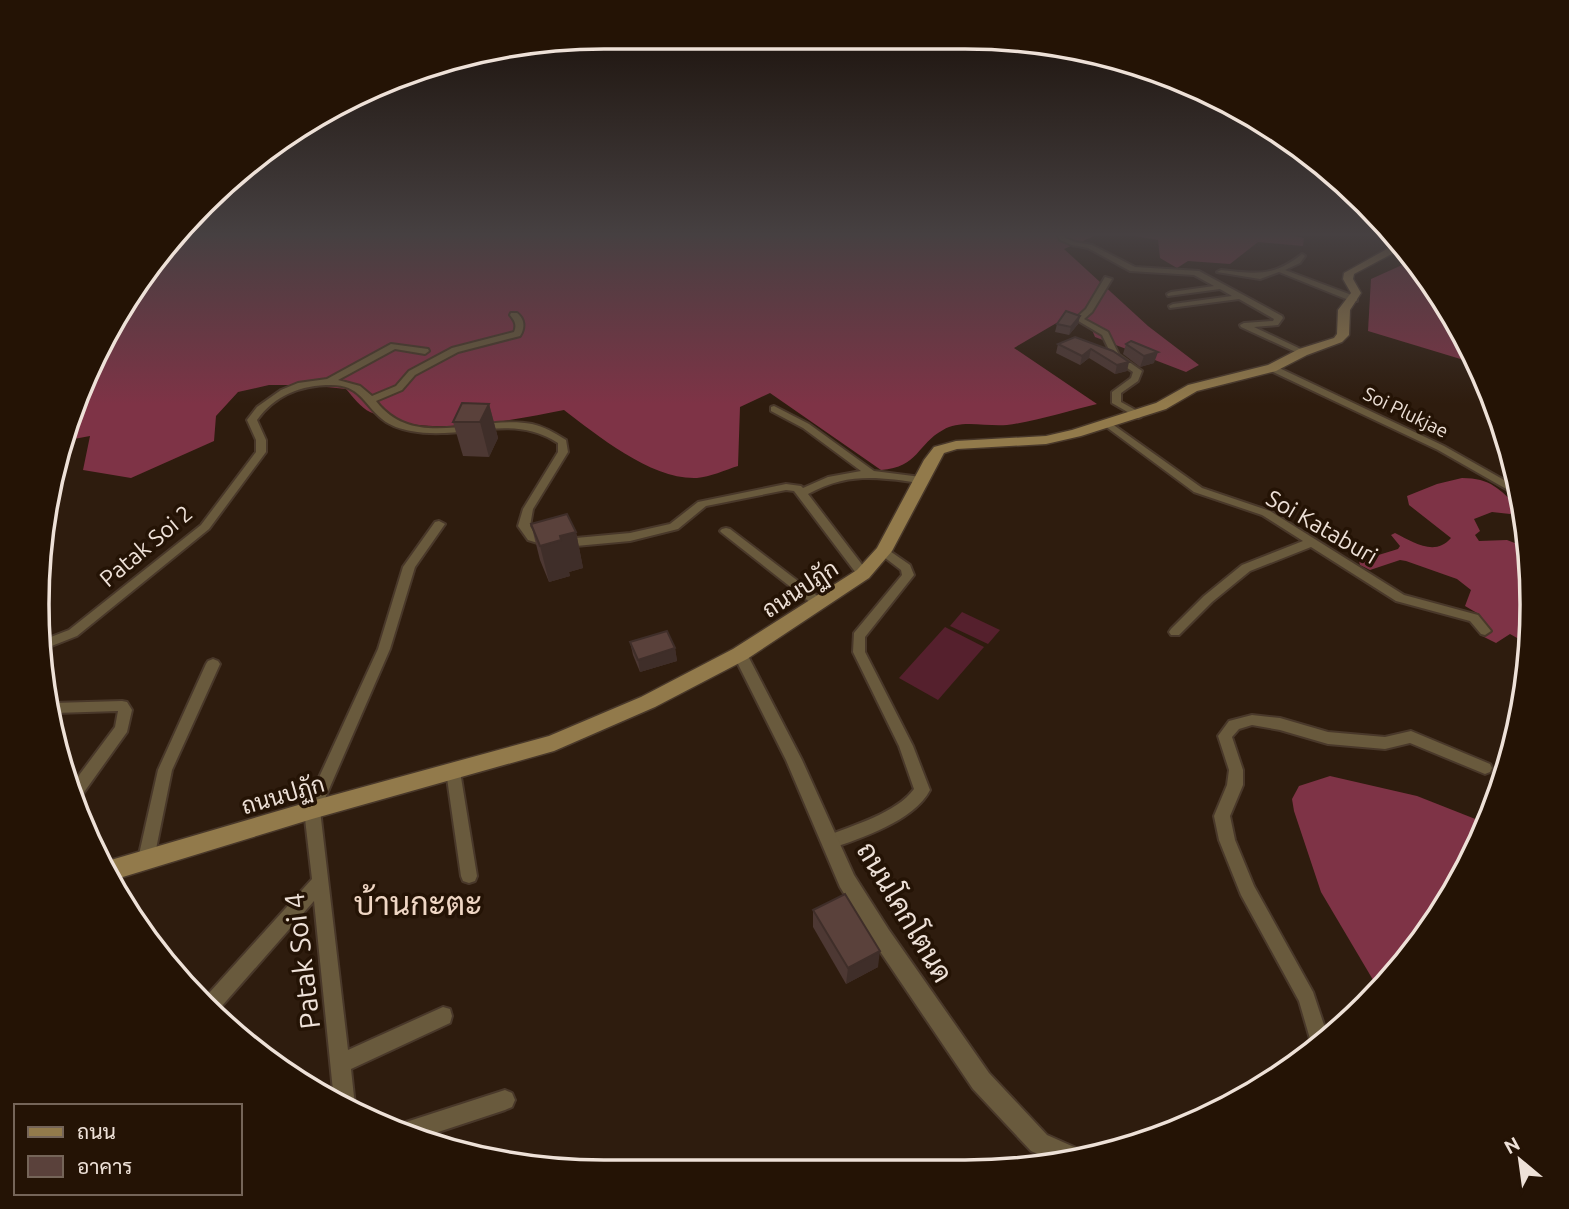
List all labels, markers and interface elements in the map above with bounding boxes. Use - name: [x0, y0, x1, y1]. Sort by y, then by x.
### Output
- street label: Soi Plukjae: [1360, 382, 1452, 442]
- street label: Soi Kataburi: [1262, 485, 1382, 568]
- street label: Patak Soi 2: [95, 500, 197, 591]
- street label: ถนนปฏัก: [757, 554, 844, 626]
- street label: ถนนปฏัก: [238, 770, 328, 822]
- street label: ถนนโคกโตนด: [852, 835, 962, 987]
- district label: บ้านกะตะ: [354, 883, 482, 921]
- street label: Patak Soi 4: [278, 891, 325, 1031]
- legend: [14, 1104, 242, 1195]
- text: ถนน: [77, 1119, 116, 1143]
- north arrow: [1485, 1125, 1555, 1195]
- text: N: [1500, 1132, 1523, 1158]
- text: อาคาร: [77, 1154, 133, 1178]

